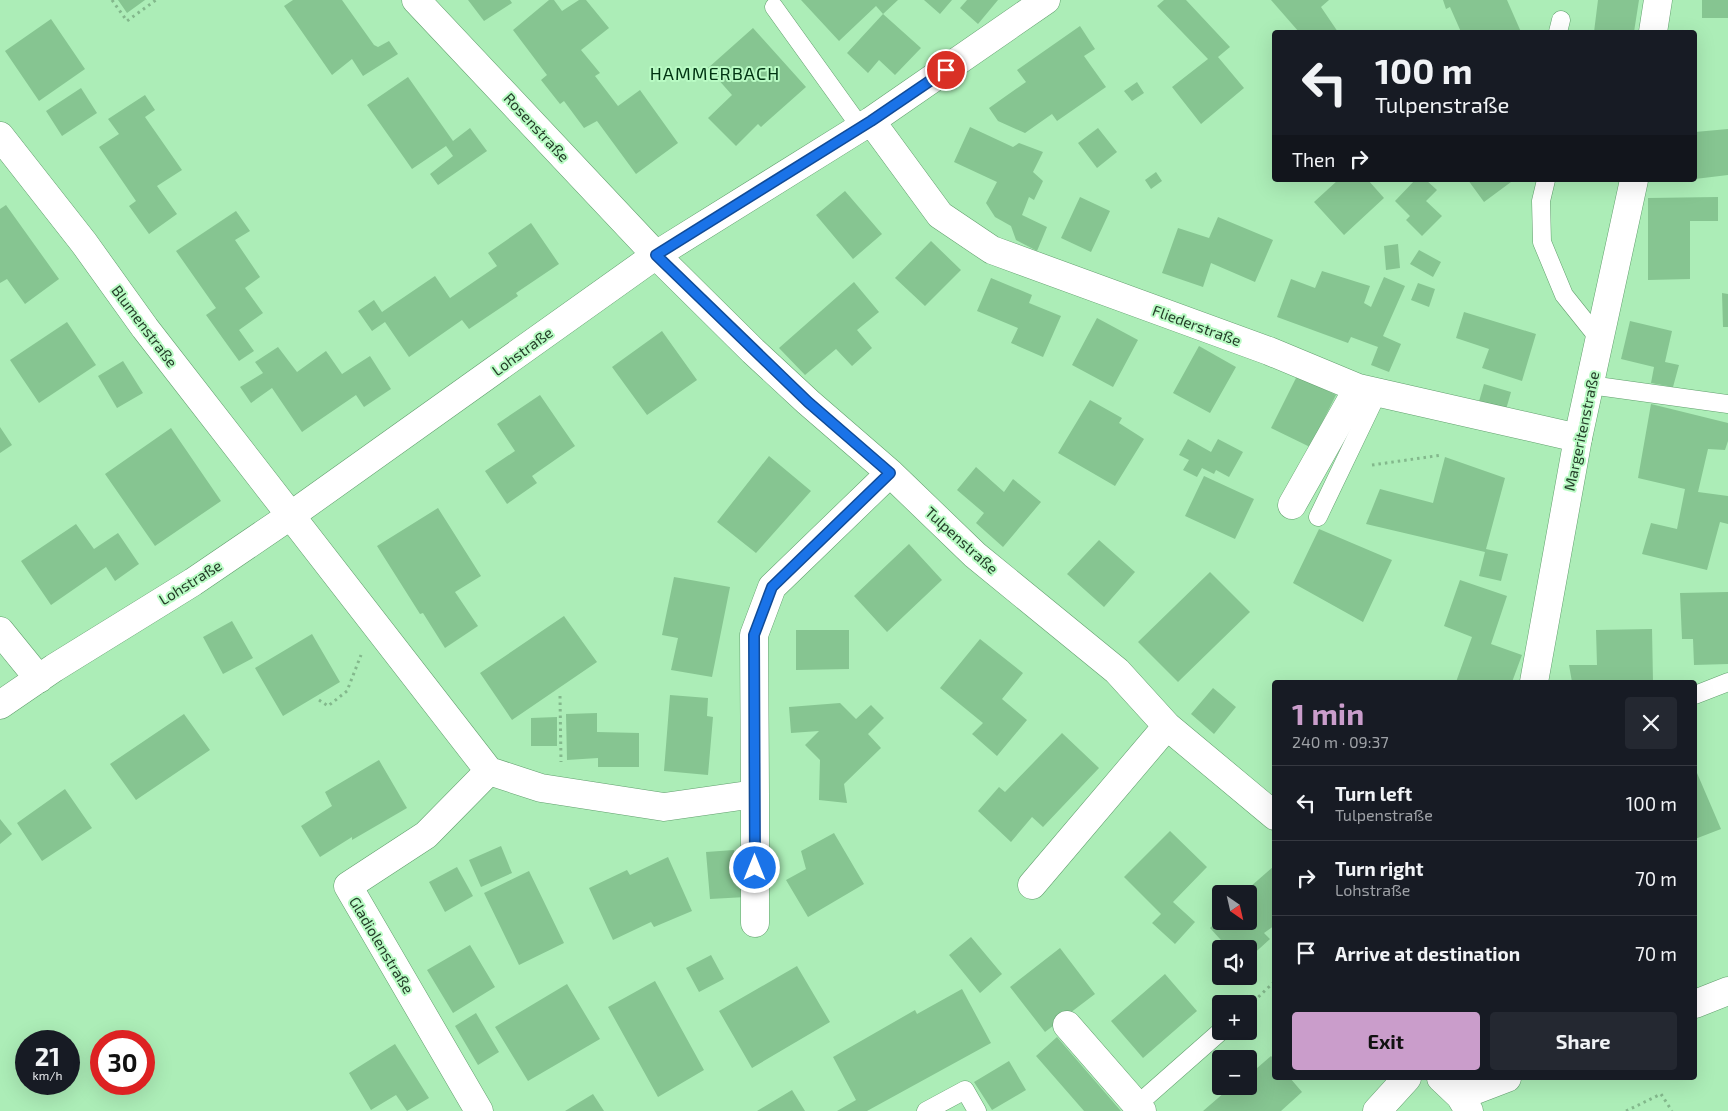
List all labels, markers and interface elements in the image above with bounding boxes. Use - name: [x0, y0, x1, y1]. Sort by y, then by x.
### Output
- pin: [925, 49, 967, 91]
- text: 100 m: [1375, 49, 1473, 91]
- icon: left: [1292, 50, 1357, 115]
- icon: arrive: [932, 56, 960, 84]
- district label: HAMMERBACH: [650, 62, 780, 84]
- street label: Rosenstraße: [500, 89, 574, 165]
- text: Tulpenstraße: [1375, 91, 1509, 117]
- icon: right: [1345, 145, 1373, 173]
- text: Then: [1292, 148, 1335, 171]
- street label: Blumenstraße: [108, 281, 182, 371]
- street label: Fliederstraße: [1150, 301, 1244, 349]
- street label: Lohstraße: [488, 323, 556, 379]
- street label: Margeritenstraße: [1560, 370, 1602, 492]
- street label: Tulpenstraße: [922, 503, 1002, 577]
- street label: Lohstraße: [155, 556, 225, 608]
- text: 1 min: [1292, 695, 1364, 731]
- button: close: [1625, 697, 1677, 749]
- text: 240 m · 09:37: [1292, 732, 1389, 751]
- text: Turn left: [1335, 782, 1412, 805]
- icon: left: [1292, 789, 1320, 817]
- text: 100 m: [1626, 792, 1677, 815]
- text: Tulpenstraße: [1335, 805, 1433, 824]
- position arrow: [728, 841, 780, 893]
- text: Turn right: [1335, 857, 1423, 880]
- icon: right: [1292, 864, 1320, 892]
- text: 70 m: [1635, 867, 1677, 890]
- text: Lohstraße: [1335, 880, 1410, 899]
- north arrow: [1212, 885, 1258, 930]
- map controls: [1212, 885, 1257, 1095]
- street label: Gladiolenstraße: [346, 893, 418, 997]
- icon: arrive: [1292, 939, 1320, 967]
- button: sound: [1212, 940, 1257, 985]
- text: Arrive at destination: [1335, 942, 1520, 965]
- text: 70 m: [1635, 942, 1677, 965]
- button: +: [1212, 995, 1257, 1040]
- button: Exit: [1292, 1012, 1480, 1070]
- button: Share: [1490, 1012, 1677, 1070]
- speed limit sign: 30: [90, 1030, 155, 1095]
- text: 21: [35, 1041, 60, 1071]
- button: −: [1212, 1050, 1257, 1095]
- text: km/h: [33, 1068, 62, 1082]

